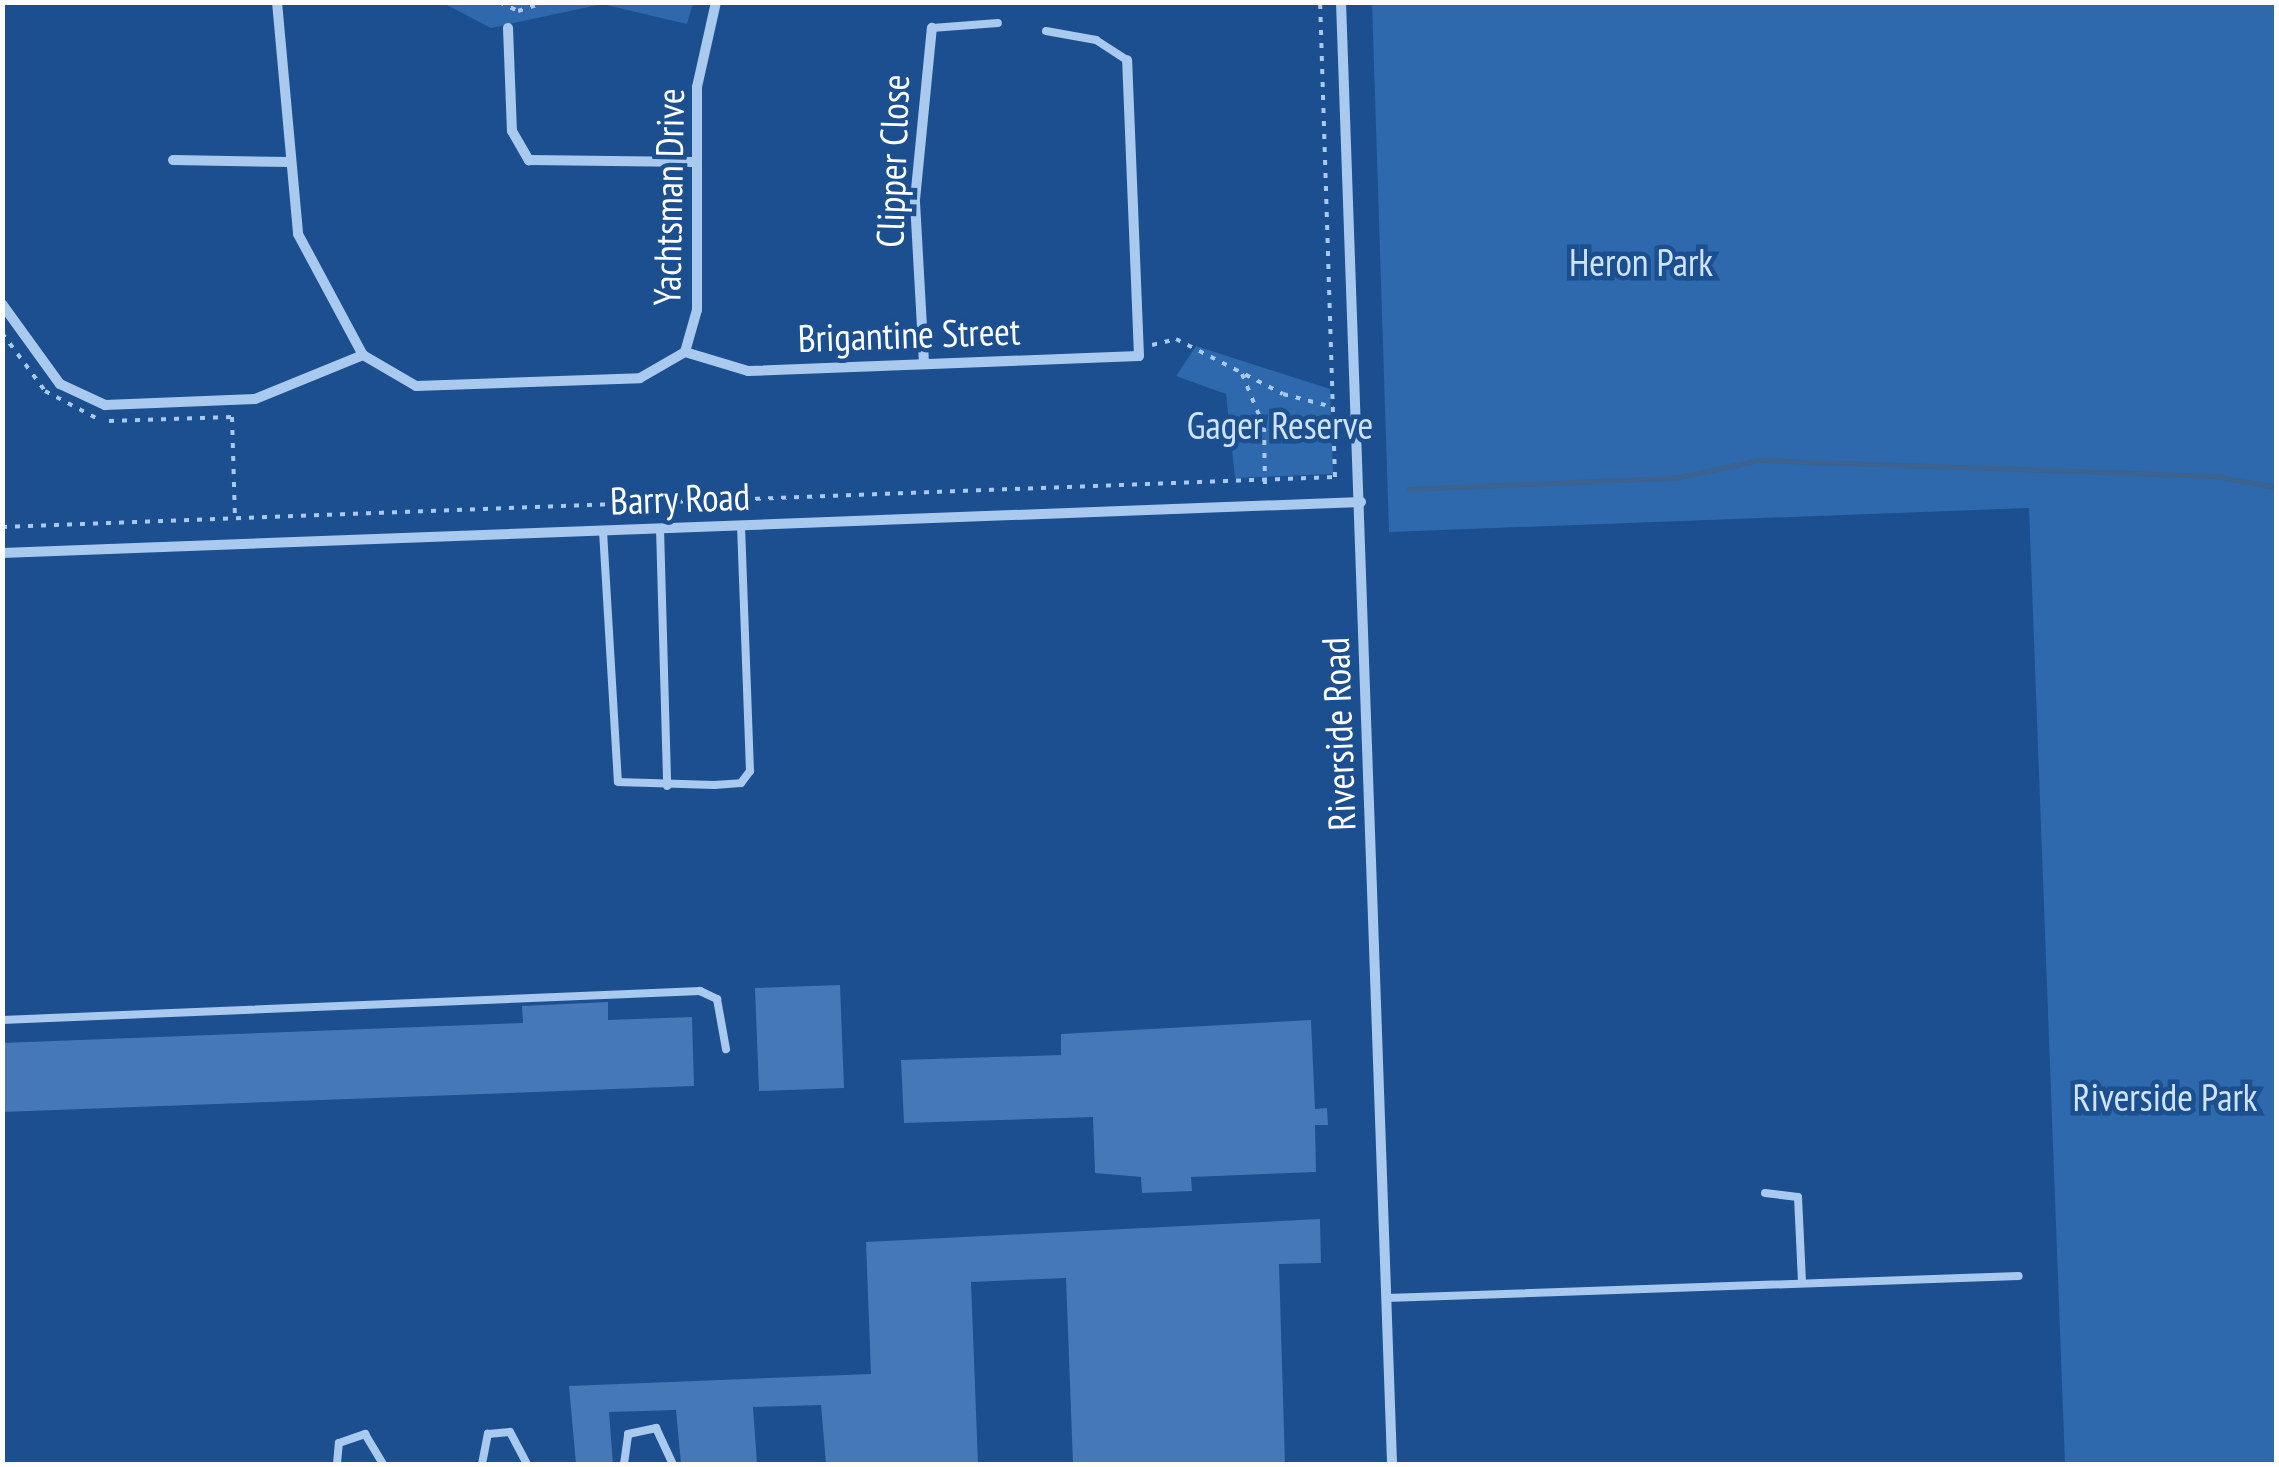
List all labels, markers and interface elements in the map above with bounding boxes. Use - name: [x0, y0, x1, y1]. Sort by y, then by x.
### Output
- street label: Clipper Close: [866, 74, 918, 248]
- street label: Yachtsman Drive: [643, 88, 693, 306]
- park label: Heron Park: [1569, 239, 1713, 285]
- street label: Brigantine Street: [797, 307, 1021, 361]
- park label: Gager Reserve: [1187, 402, 1373, 448]
- street label: Barry Road: [609, 473, 751, 523]
- street label: Riverside Road: [1312, 637, 1364, 831]
- park label: Riverside Park: [2072, 1074, 2258, 1120]

